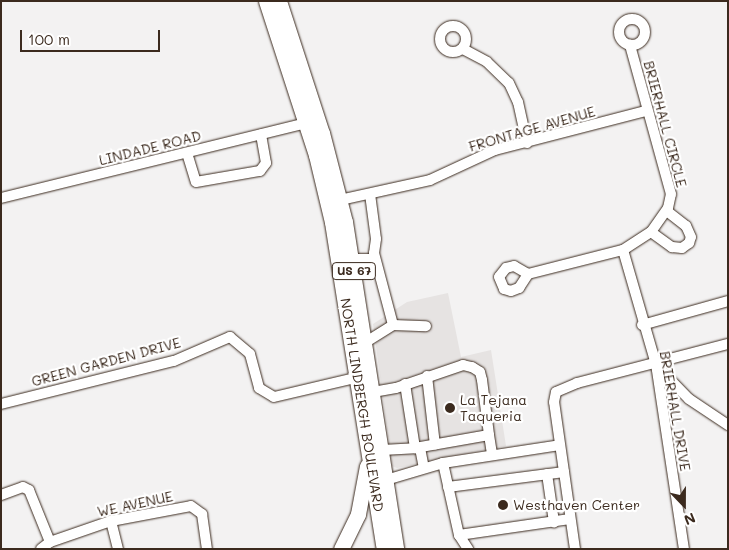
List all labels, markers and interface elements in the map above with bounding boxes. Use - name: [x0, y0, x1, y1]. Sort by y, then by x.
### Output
- scale bar: [22, 20, 162, 52]
- text: 100 m: [28, 29, 70, 49]
- street label: BRIERHALL CIRCLE: [640, 59, 690, 189]
- street label: FRONTAGE AVENUE: [467, 103, 597, 155]
- street label: LINDADE ROAD: [97, 127, 203, 169]
- road number: US 67: [332, 262, 376, 280]
- street label: NORTH LINDBERGH BOULEVARD: [337, 297, 387, 513]
- street label: GREEN GARDEN DRIVE: [30, 334, 182, 390]
- street label: BRIERHALL DRIVE: [656, 350, 694, 472]
- place label: La Tejana Taqueria: [460, 392, 527, 424]
- marker: La Tejana Taqueria: [444, 402, 456, 414]
- north arrow: [659, 480, 709, 530]
- street label: WE AVENUE: [96, 488, 174, 520]
- place label: Westhaven Center: [513, 497, 640, 513]
- marker: Westhaven Center: [497, 499, 509, 511]
- text: N: [681, 509, 698, 530]

